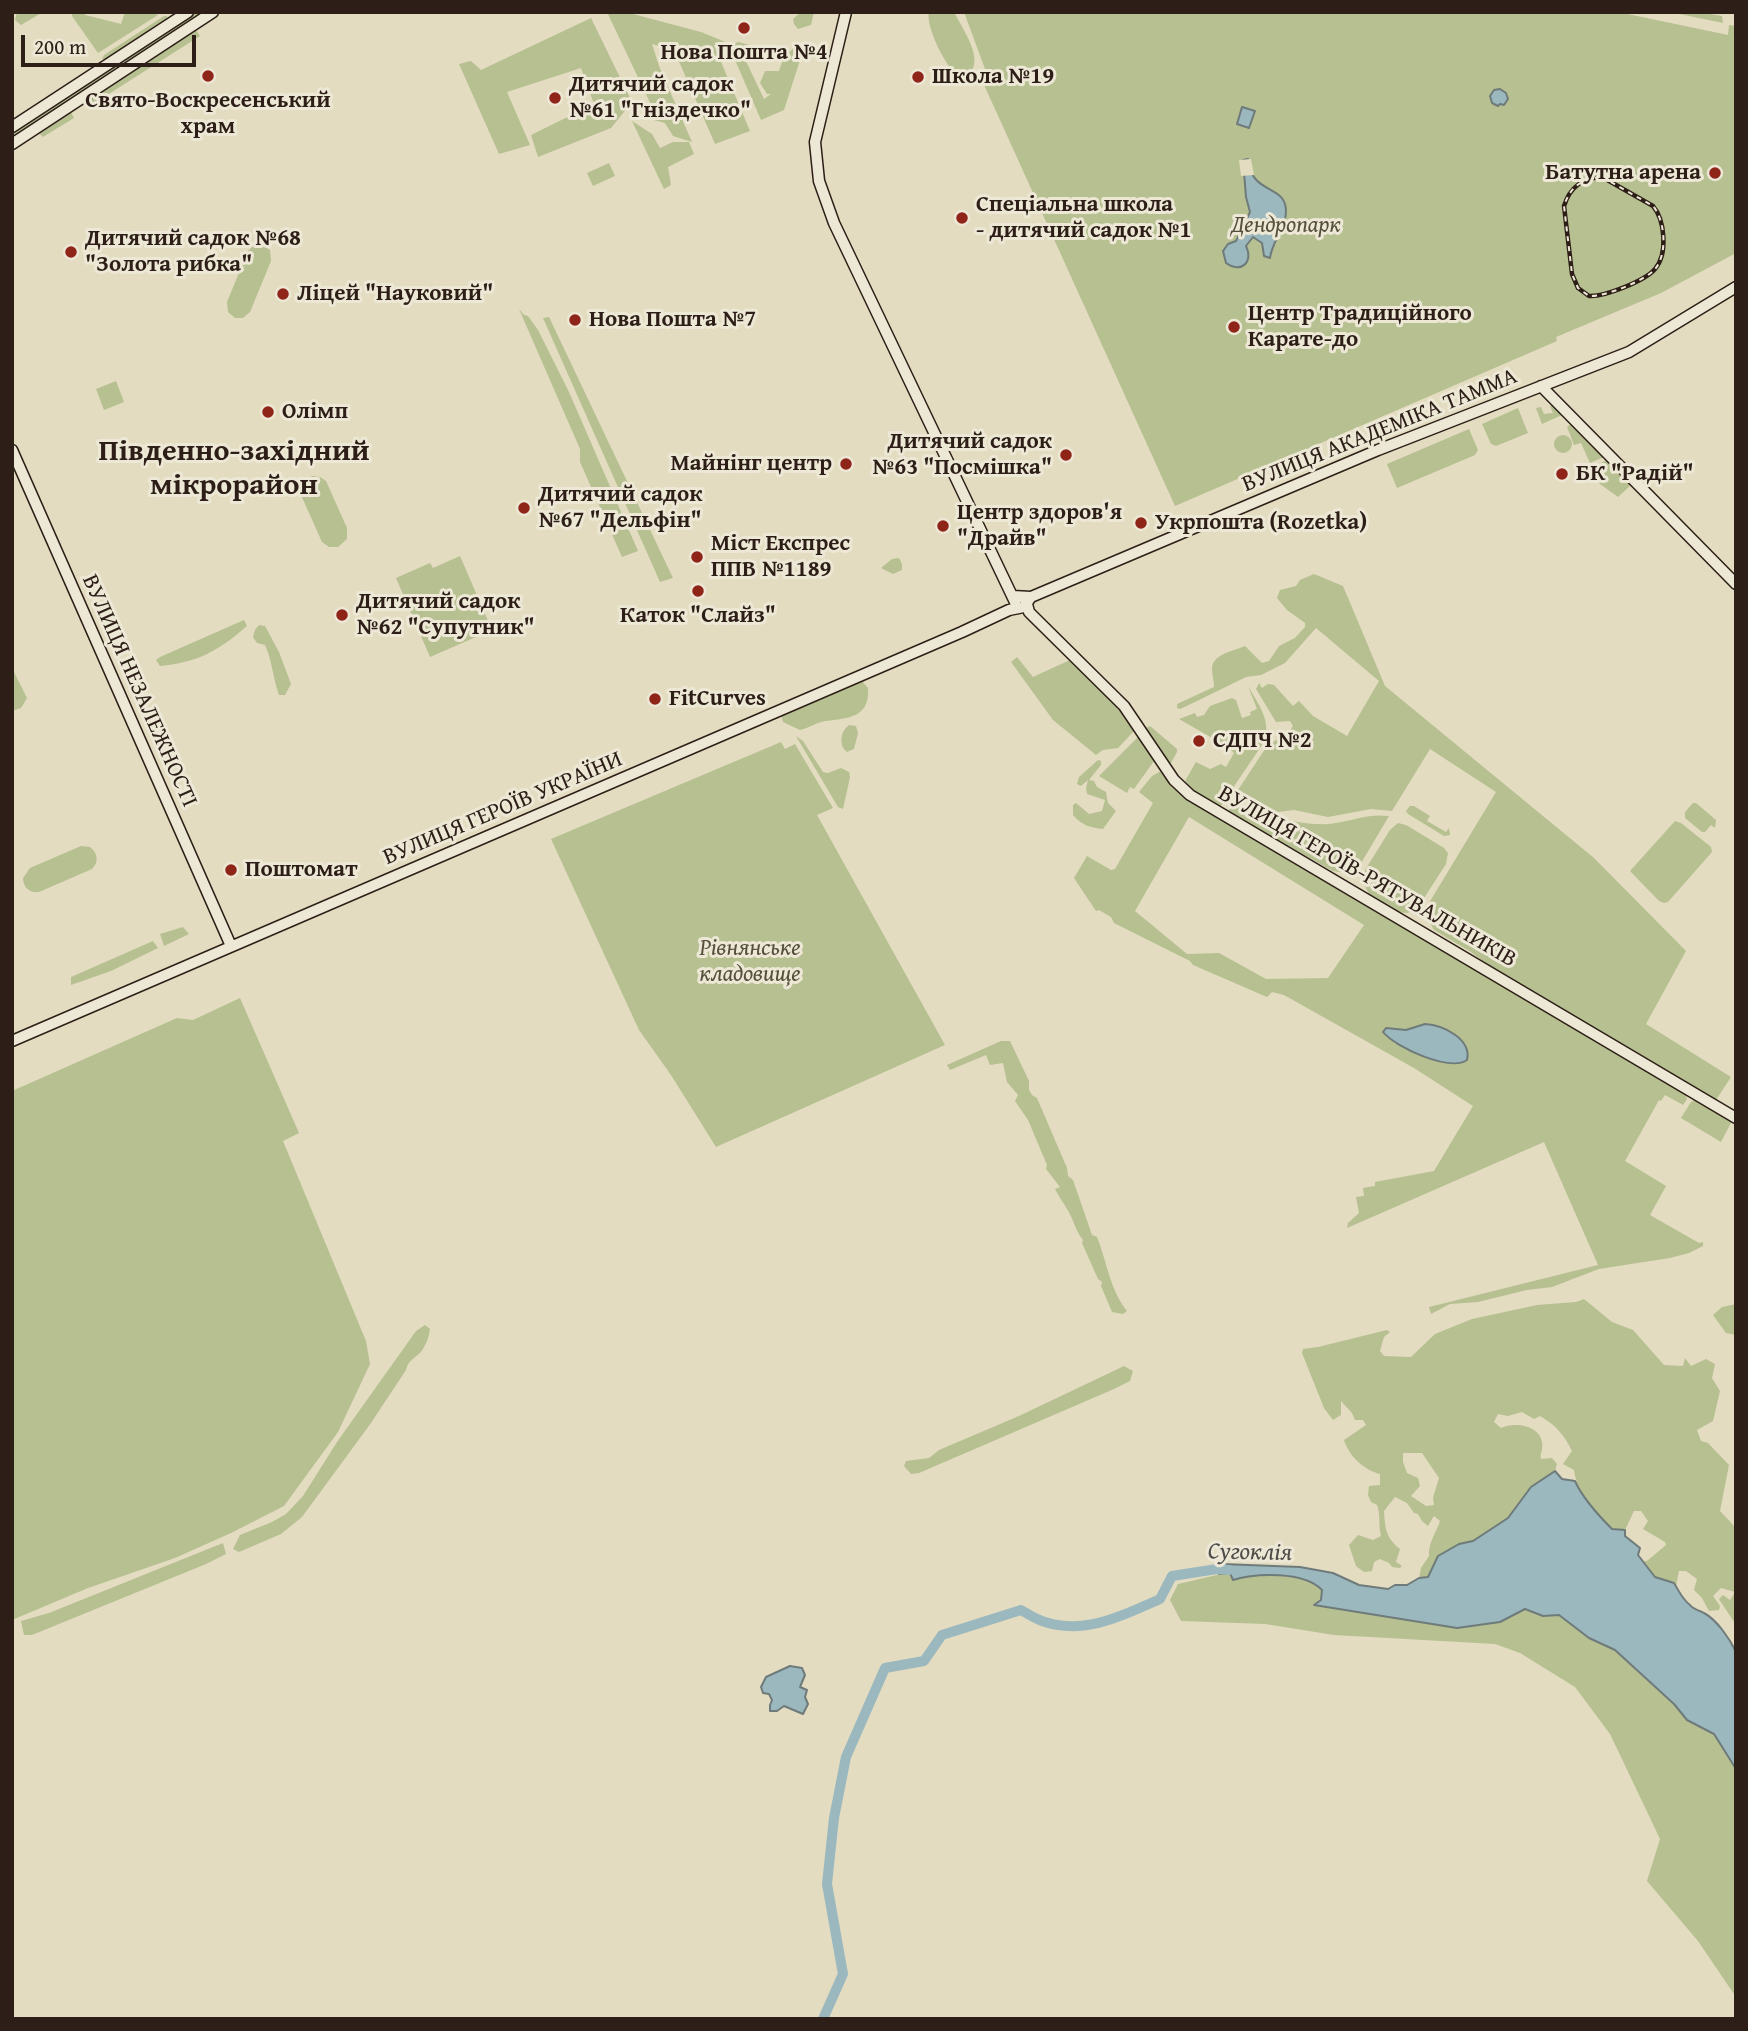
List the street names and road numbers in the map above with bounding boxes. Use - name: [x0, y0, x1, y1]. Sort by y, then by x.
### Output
- street label: ВУЛИЦЯ АКАДЕМІКА ТАММА: [1238, 363, 1522, 499]
- street label: ВУЛИЦЯ НЕЗАЛЕЖНОСТІ: [75, 570, 203, 812]
- street label: ВУЛИЦЯ ГЕРОЇВ УКРАЇНИ: [379, 746, 627, 872]
- street label: ВУЛИЦЯ ГЕРОЇВ-РЯТУВАЛЬНИКІВ: [1213, 780, 1521, 974]

